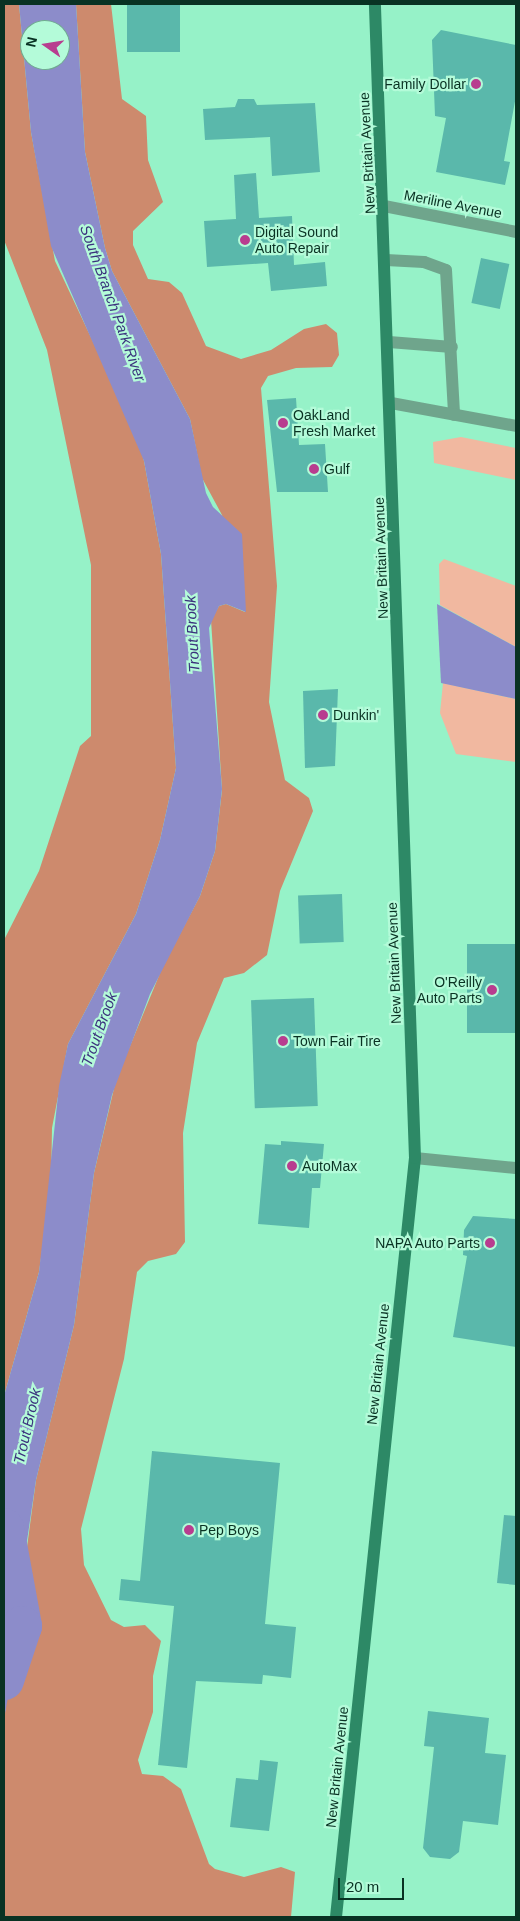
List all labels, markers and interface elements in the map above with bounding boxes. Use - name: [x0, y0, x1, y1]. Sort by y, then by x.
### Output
- north arrow: [20, 20, 70, 70]
- text: N: [22, 35, 40, 49]
- place label: Family Dollar: [384, 76, 466, 92]
- marker: Family Dollar: [470, 78, 482, 90]
- street label: New Britain Avenue: [355, 91, 379, 215]
- street label: Meriline Avenue: [402, 186, 504, 222]
- water label: South Branch Park River: [76, 222, 150, 384]
- place label: Digital Sound Auto Repair: [255, 224, 338, 256]
- marker: Digital Sound Auto Repair: [239, 234, 251, 246]
- place label: OakLand Fresh Market: [293, 407, 375, 440]
- marker: OakLand Fresh Market: [277, 417, 289, 429]
- place label: Gulf: [324, 461, 350, 477]
- marker: Gulf: [308, 463, 320, 475]
- street label: New Britain Avenue: [370, 496, 392, 620]
- water label: Trout Brook: [181, 595, 203, 673]
- place label: Dunkin': [333, 707, 379, 723]
- marker: Dunkin': [317, 709, 329, 721]
- street label: New Britain Avenue: [383, 901, 405, 1025]
- place label: O'Reilly Auto Parts: [417, 974, 482, 1006]
- marker: O'Reilly Auto Parts: [486, 984, 498, 996]
- water label: Trout Brook: [77, 990, 121, 1068]
- place label: Town Fair Tire: [293, 1033, 381, 1049]
- marker: Town Fair Tire: [277, 1035, 289, 1047]
- place label: AutoMax: [302, 1158, 357, 1174]
- marker: AutoMax: [286, 1160, 298, 1172]
- place label: NAPA Auto Parts: [374, 1235, 480, 1251]
- marker: NAPA Auto Parts: [484, 1237, 496, 1249]
- street label: New Britain Avenue: [363, 1302, 393, 1426]
- water label: Trout Brook: [10, 1386, 44, 1466]
- place label: Pep Boys: [199, 1522, 259, 1538]
- marker: Pep Boys: [183, 1524, 195, 1536]
- street label: New Britain Avenue: [322, 1705, 352, 1829]
- scale bar: [340, 1868, 406, 1900]
- text: 20 m: [346, 1878, 379, 1895]

